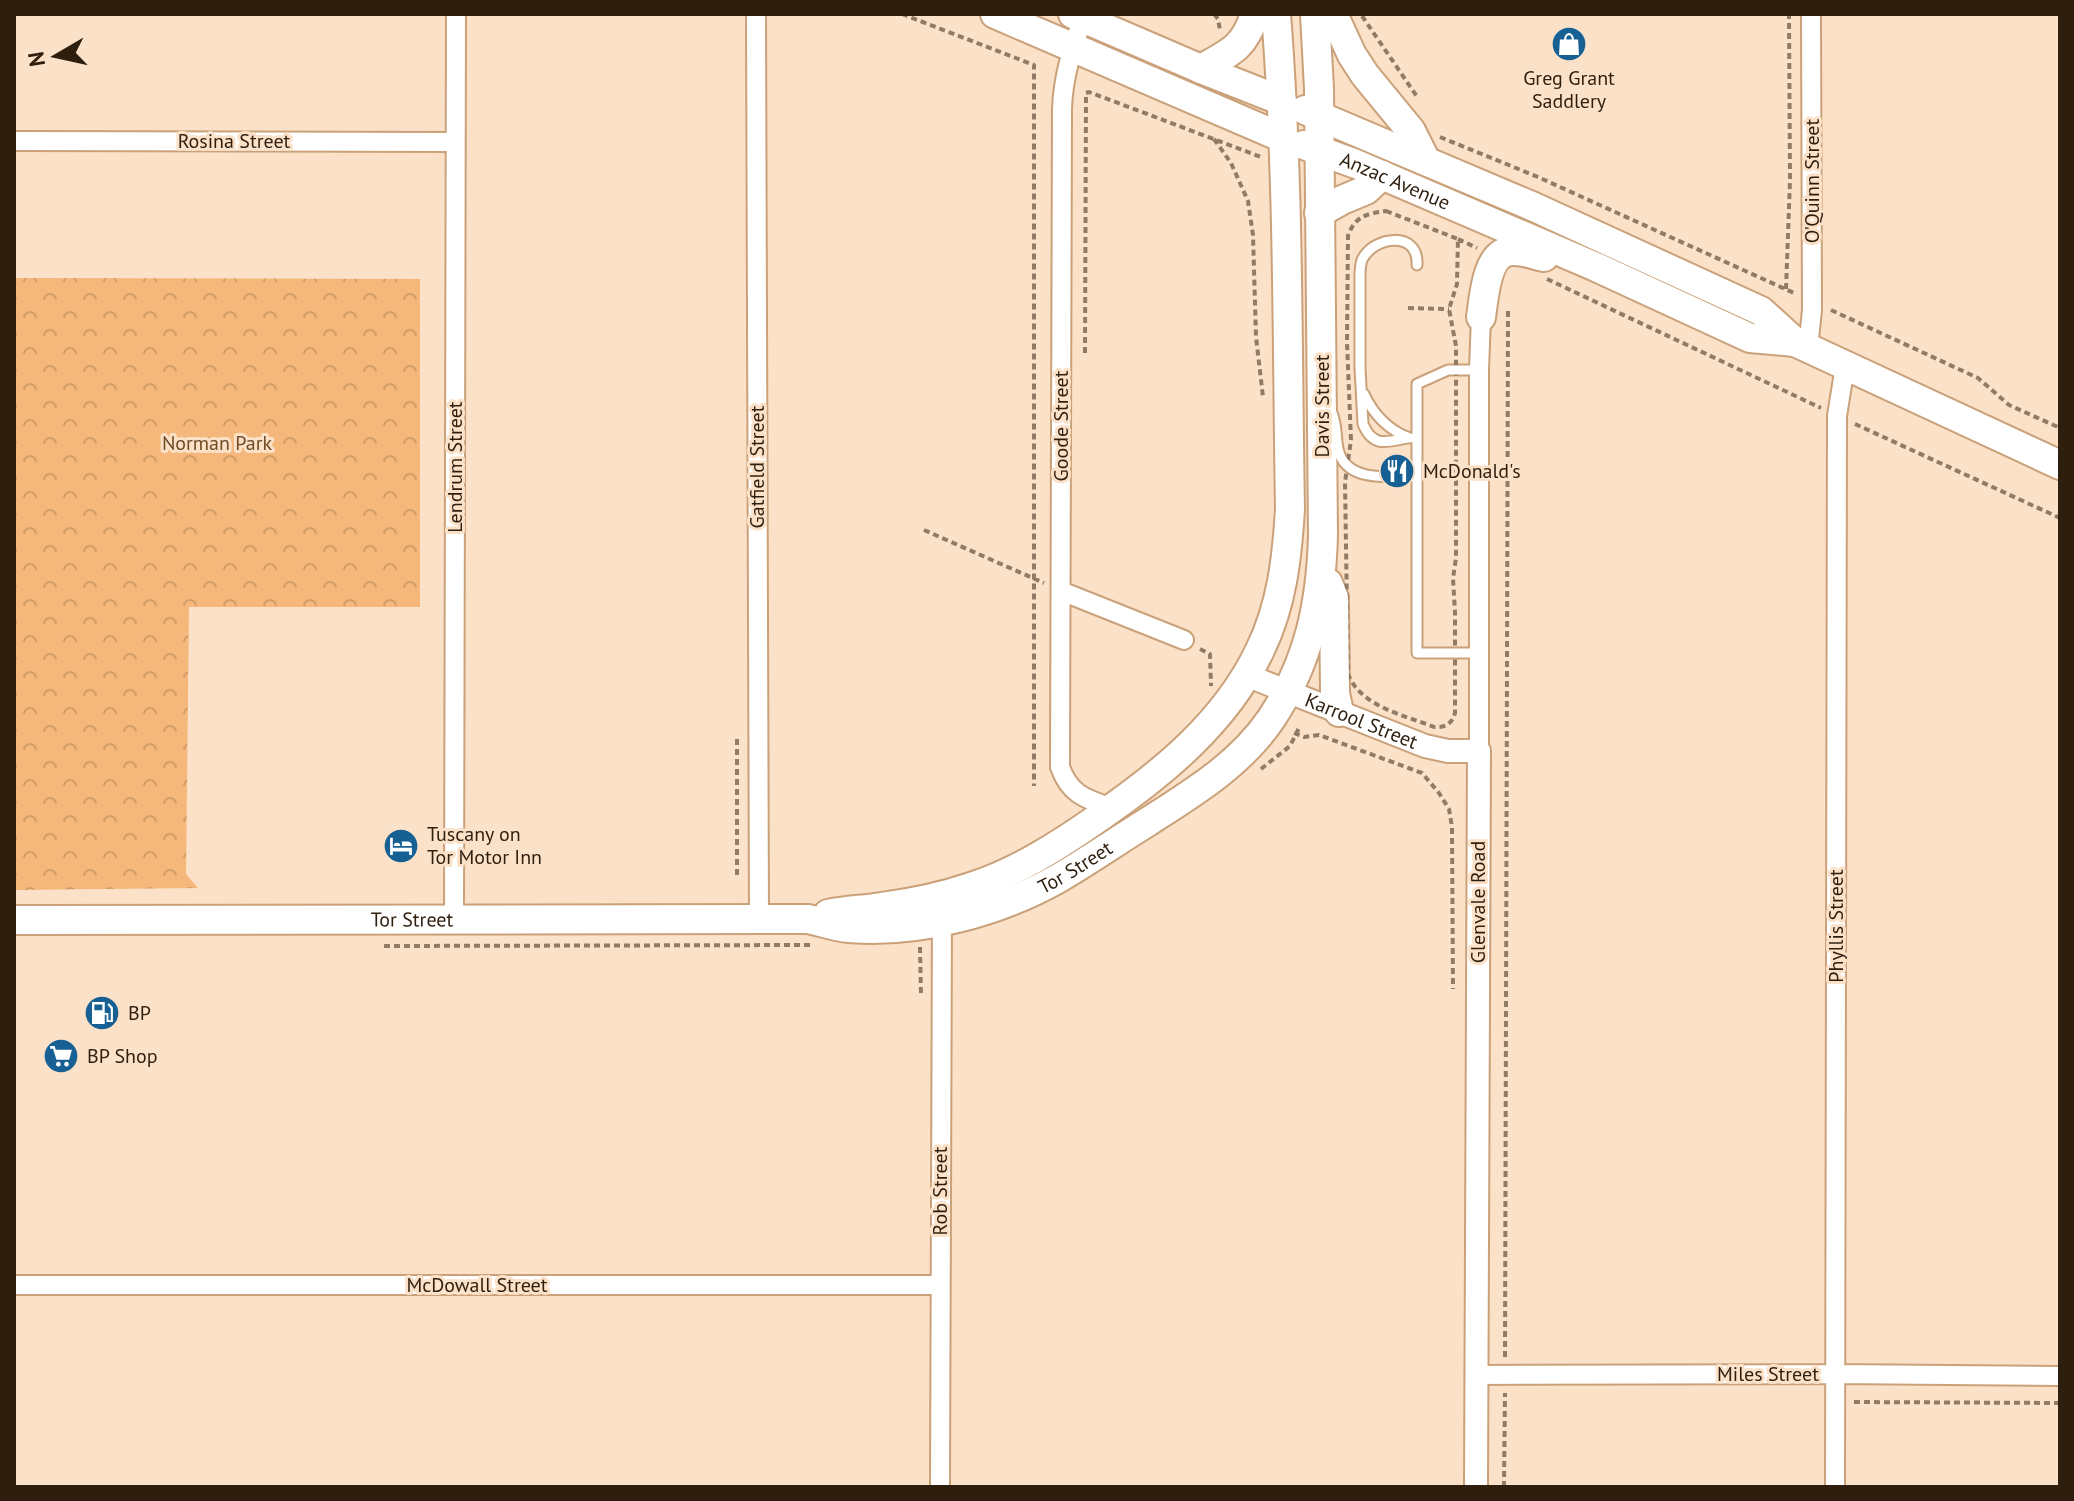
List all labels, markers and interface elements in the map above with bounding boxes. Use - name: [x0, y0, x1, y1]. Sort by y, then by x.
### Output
- north arrow: [16, 16, 96, 96]
- shop icon: Greg Grant Saddlery: [1550, 25, 1588, 63]
- text: N: [21, 50, 51, 68]
- place label: Greg Grant Saddlery: [1523, 65, 1615, 114]
- street label: O'Quinn Street: [1799, 119, 1825, 243]
- street label: Rosina Street: [178, 128, 291, 154]
- street label: Anzac Avenue: [1337, 146, 1454, 216]
- street label: Davis Street: [1309, 354, 1335, 457]
- street label: Goode Street: [1048, 370, 1074, 482]
- street label: Lendrum Street: [442, 401, 468, 533]
- street label: Gatfield Street: [744, 405, 770, 528]
- park label: Norman Park: [162, 430, 273, 456]
- restaurant icon: McDonald's: [1378, 452, 1416, 490]
- place label: McDonald's: [1423, 458, 1521, 484]
- street label: Karrool Street: [1301, 687, 1422, 755]
- place label: Tuscany on Tor Motor Inn: [427, 821, 542, 870]
- hotel icon: Tuscany on Tor Motor Inn: [382, 827, 420, 865]
- street label: Tor Street: [1034, 835, 1117, 900]
- street label: Glenvale Road: [1465, 841, 1491, 963]
- street label: Phyllis Street: [1823, 869, 1849, 983]
- street label: Tor Street: [371, 906, 454, 933]
- fuel station icon: BP: [83, 994, 121, 1032]
- place label: BP: [128, 1000, 151, 1026]
- supermarket icon: BP Shop: [42, 1037, 80, 1075]
- place label: BP Shop: [87, 1043, 158, 1069]
- street label: Rob Street: [927, 1146, 953, 1235]
- street label: McDowall Street: [406, 1272, 548, 1298]
- street label: Miles Street: [1717, 1361, 1819, 1387]

